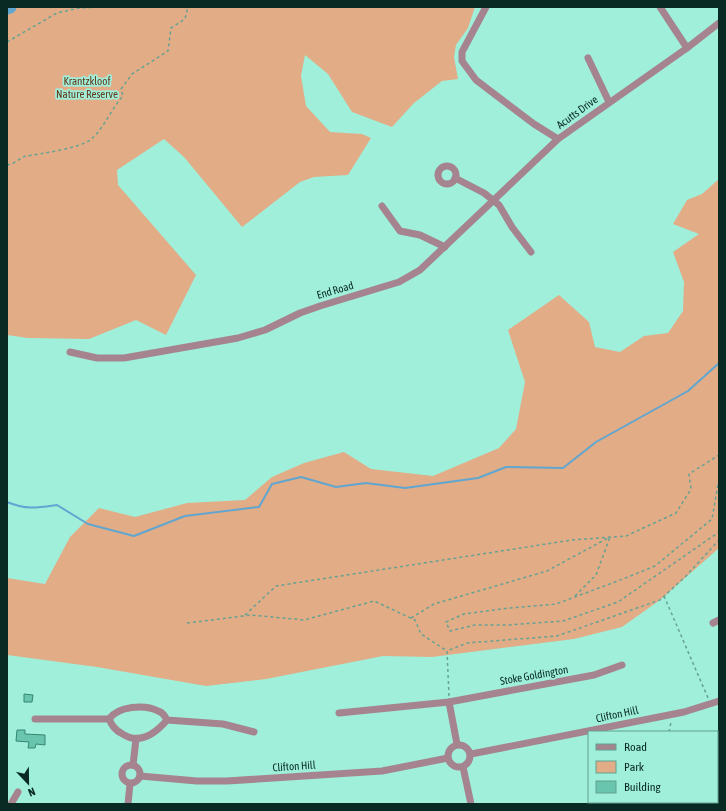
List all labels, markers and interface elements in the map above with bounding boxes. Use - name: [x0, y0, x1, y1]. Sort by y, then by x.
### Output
- park label: Krantzkloof Nature Reserve: [56, 75, 118, 100]
- street label: Acutts Drive: [554, 93, 600, 131]
- street label: End Road: [315, 279, 355, 301]
- street label: Stoke Goldington: [499, 663, 569, 687]
- street label: Clifton Hill: [595, 704, 639, 724]
- legend: [588, 731, 718, 803]
- text: Road: [624, 740, 647, 754]
- street label: Clifton Hill: [272, 759, 316, 773]
- text: Park: [624, 760, 645, 774]
- north arrow: [8, 763, 48, 803]
- text: Building: [624, 780, 662, 794]
- text: N: [26, 785, 37, 799]

